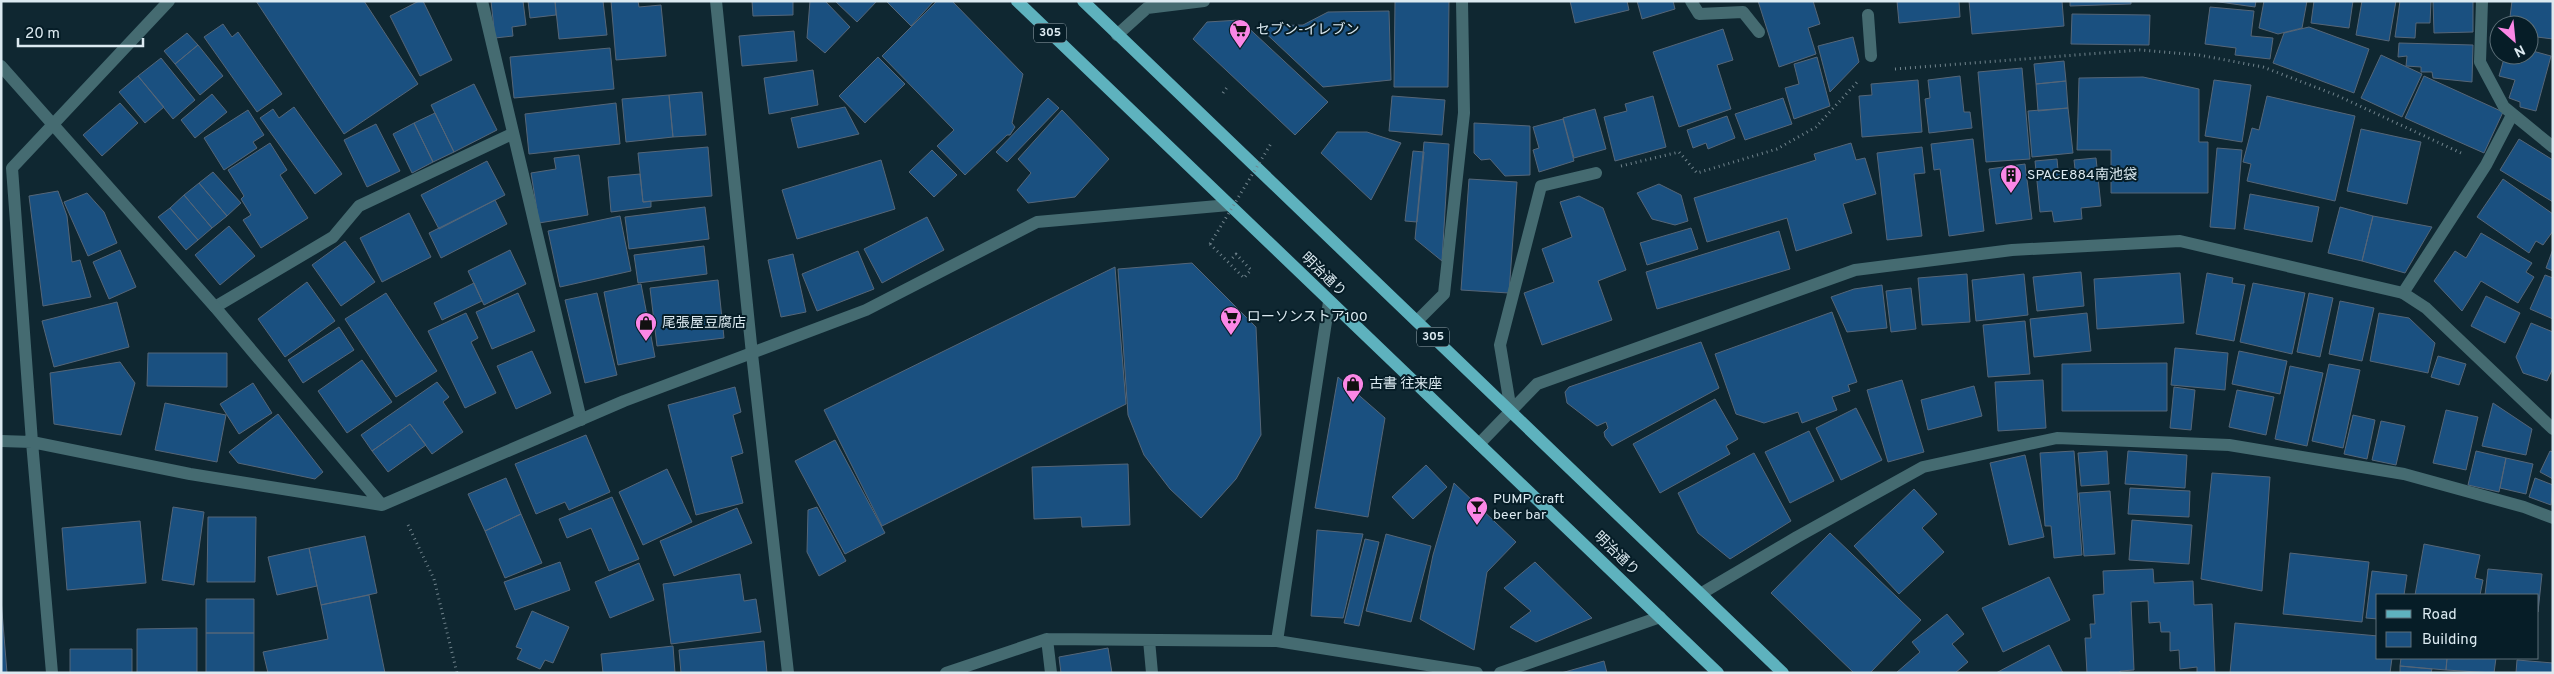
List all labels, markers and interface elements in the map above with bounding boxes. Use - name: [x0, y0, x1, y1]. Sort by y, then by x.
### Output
- scale bar: [18, 15, 142, 47]
- north arrow: [2489, 15, 2539, 65]
- supermarket icon: セブン-イレブン: [1228, 18, 1252, 49]
- place label: セブン-イレブン: [1256, 21, 1360, 39]
- road number: 305: [1034, 23, 1066, 42]
- text: 20 m: [25, 25, 60, 44]
- text: N: [2511, 40, 2528, 60]
- building icon: SPACE884南池袋: [1999, 163, 2023, 194]
- place label: SPACE884南池袋: [2027, 166, 2137, 184]
- street label: 明治通り: [1297, 249, 1349, 301]
- supermarket icon: ローソンストア100: [1219, 305, 1243, 336]
- place label: ローソンストア100: [1247, 309, 1368, 326]
- shop icon: 尾張屋豆腐店: [634, 311, 658, 342]
- place label: 尾張屋豆腐店: [662, 315, 746, 332]
- road number: 305: [1417, 328, 1449, 347]
- shop icon: 古書 往来座: [1341, 372, 1365, 403]
- place label: 古書 往来座: [1369, 376, 1442, 393]
- place label: PUMP craft beer bar: [1493, 491, 1564, 524]
- bar icon: PUMP craft beer bar: [1465, 495, 1489, 526]
- street label: 明治通り: [1590, 528, 1642, 580]
- legend: [2376, 594, 2539, 659]
- text: Road: [2422, 606, 2457, 625]
- text: Building: [2422, 631, 2477, 650]

